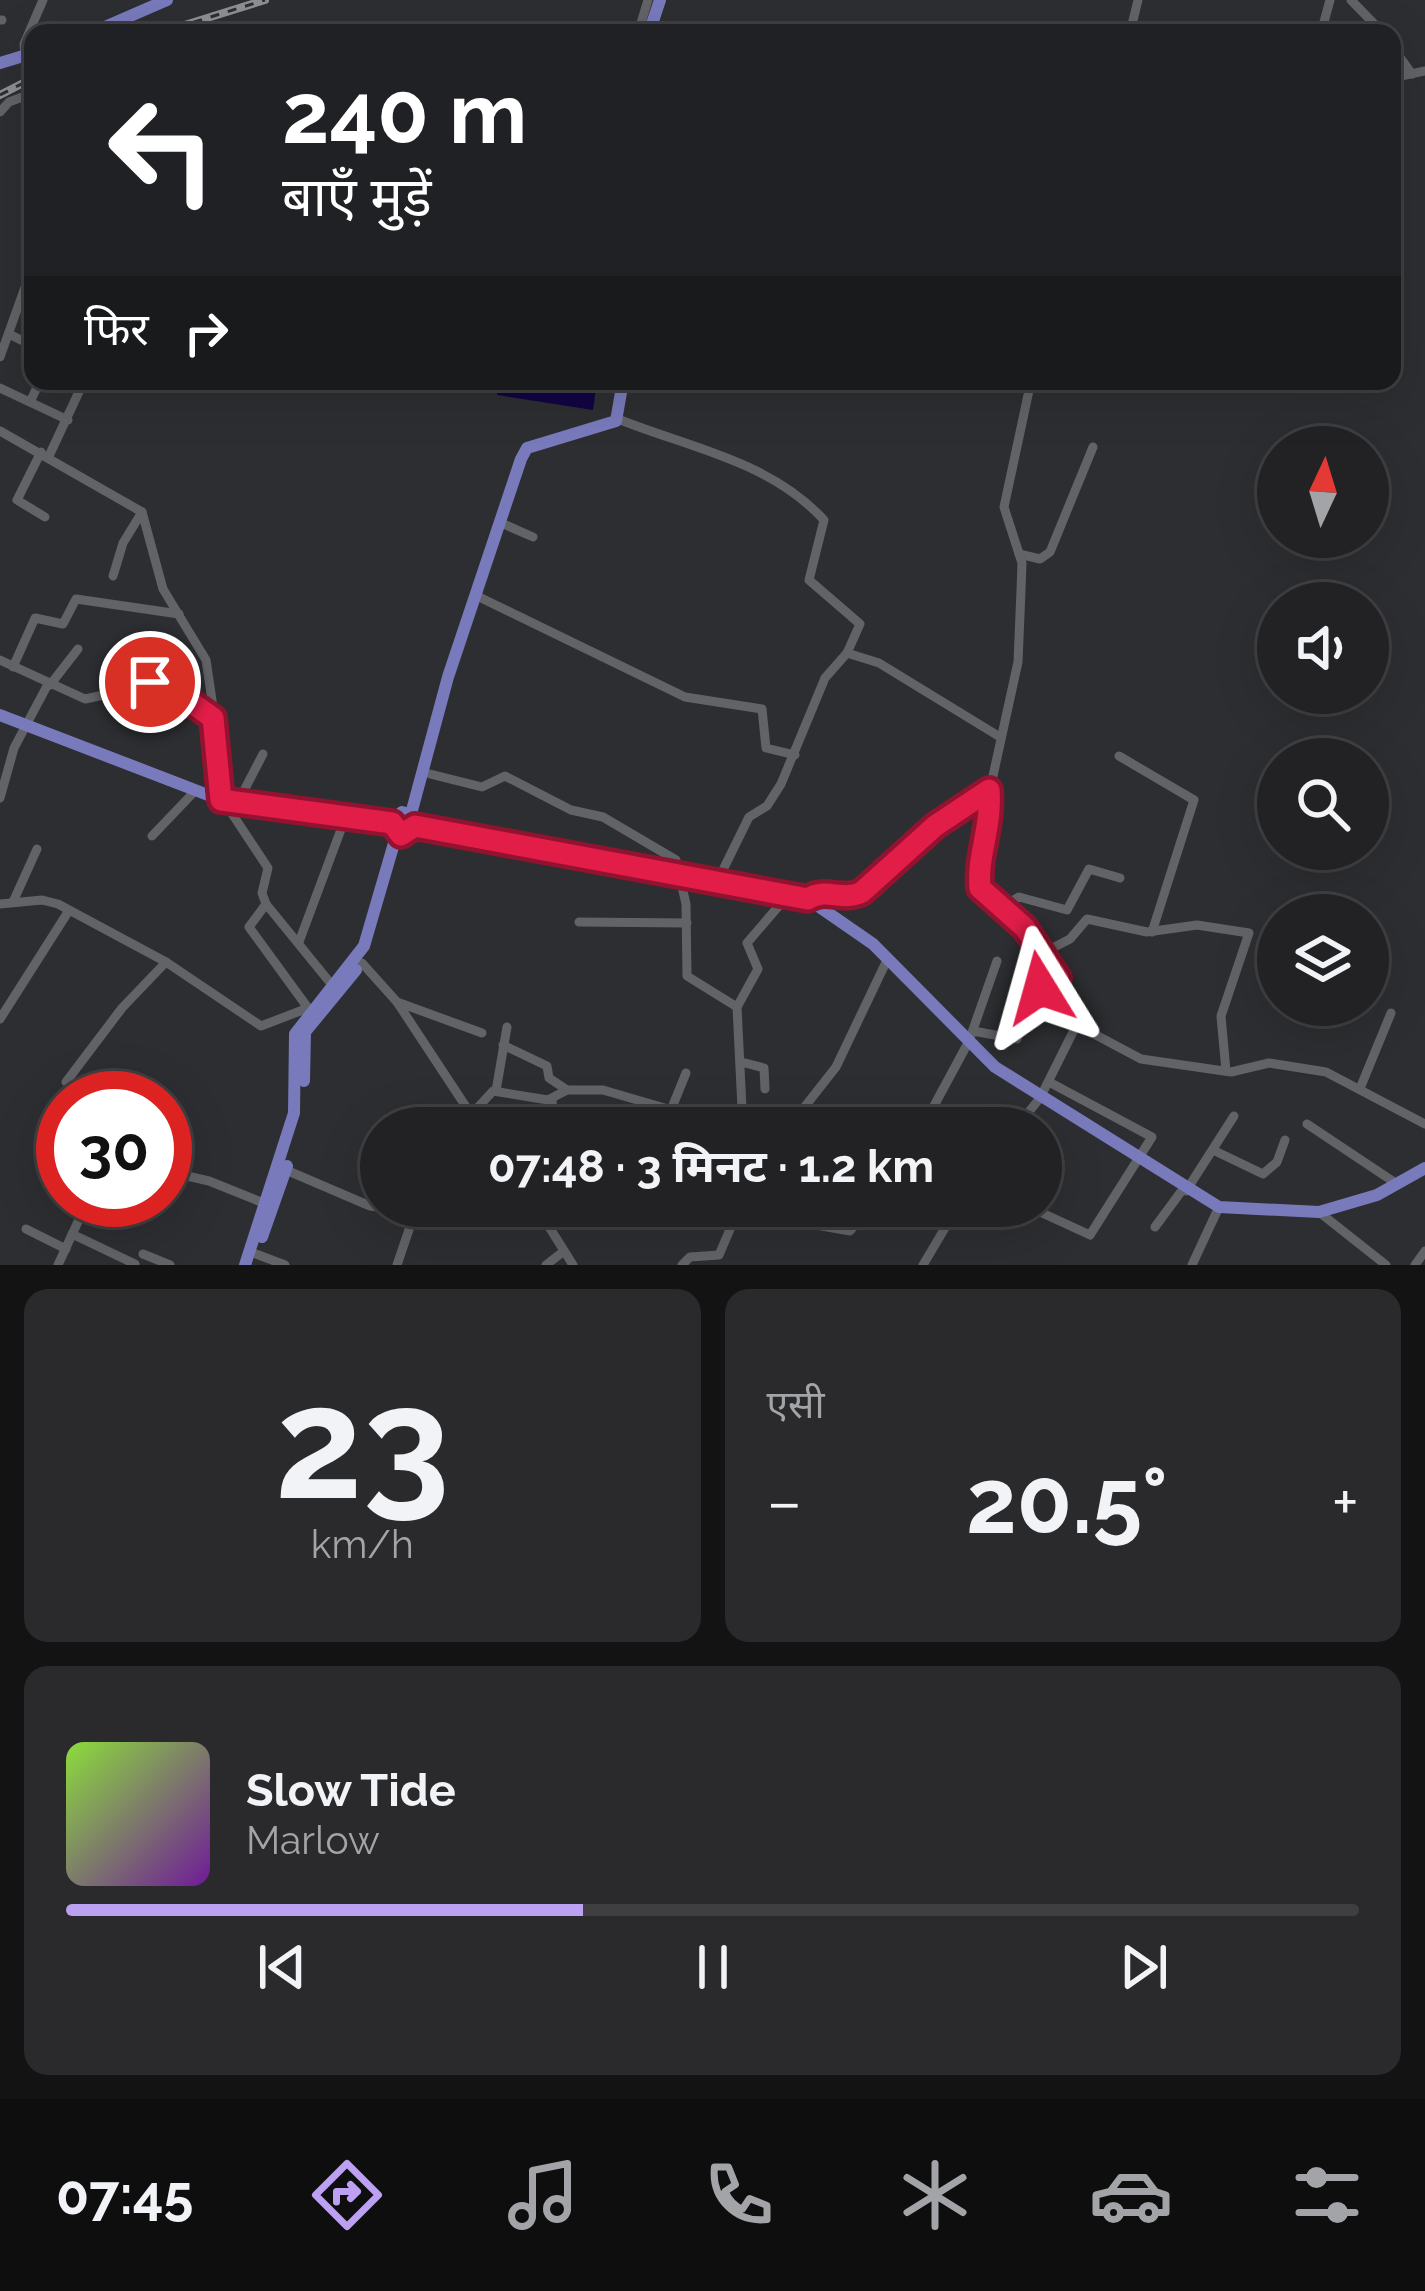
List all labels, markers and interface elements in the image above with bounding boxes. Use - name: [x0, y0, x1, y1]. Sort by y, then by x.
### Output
- text: 240 m: [282, 64, 527, 163]
- icon: left: [84, 72, 240, 228]
- text: बाएँ मुड़ें: [282, 165, 432, 229]
- icon: right: [173, 300, 239, 366]
- text: फिर: [84, 303, 149, 356]
- north arrow: [1257, 426, 1389, 558]
- map controls: [1257, 426, 1389, 1026]
- button: sound: [1257, 582, 1389, 714]
- pin: [99, 631, 201, 733]
- icon: arrive: [117, 649, 183, 715]
- button: search: [1257, 738, 1389, 870]
- button: layers: [1257, 894, 1389, 1026]
- position arrow: [977, 925, 1103, 1051]
- speed limit sign: 30: [36, 1071, 192, 1227]
- text: 07:48 · 3 मिनट · 1.2 km: [488, 1140, 934, 1193]
- text: 23: [275, 1351, 450, 1535]
- text: एसी: [767, 1381, 825, 1427]
- text: 20.5°: [966, 1448, 1168, 1554]
- text: −: [767, 1463, 802, 1540]
- text: +: [1332, 1463, 1359, 1540]
- text: km/h: [311, 1521, 414, 1567]
- text: Slow Tide: [246, 1764, 456, 1817]
- text: Marlow: [246, 1817, 380, 1863]
- icon: previous: [249, 1934, 315, 2000]
- icon: pause: [680, 1934, 746, 2000]
- icon: next: [1111, 1934, 1177, 2000]
- icon: directions: [305, 2153, 389, 2237]
- icon: music: [501, 2153, 585, 2237]
- icon: phone: [697, 2153, 781, 2237]
- icon: climate: [893, 2153, 977, 2237]
- icon: car: [1089, 2153, 1173, 2237]
- icon: filters: [1285, 2153, 1369, 2237]
- text: 07:45: [56, 2163, 194, 2227]

